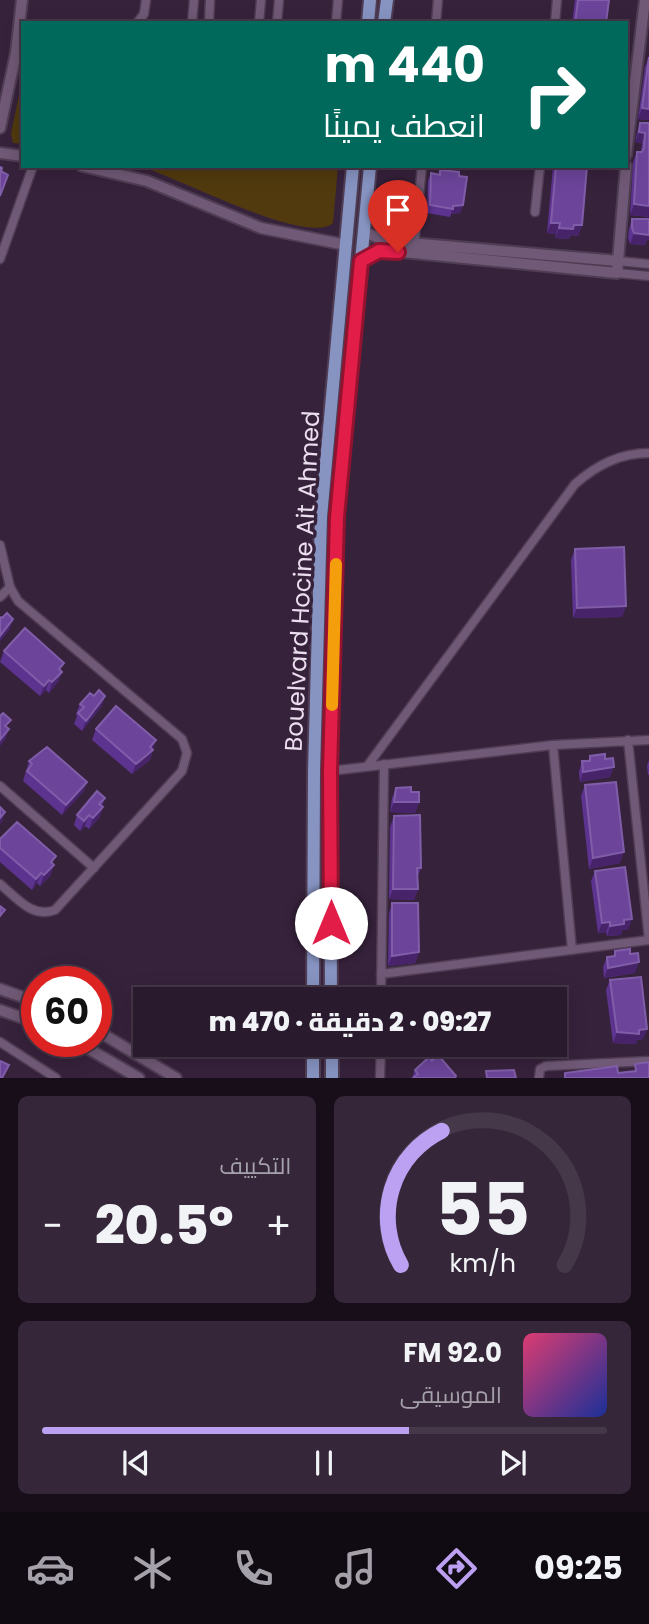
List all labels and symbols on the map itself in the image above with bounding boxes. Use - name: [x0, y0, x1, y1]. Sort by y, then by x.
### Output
- pin: [368, 180, 428, 252]
- street label: Bouelvard Hocine Ait Ahmed: [277, 410, 327, 752]
- position arrow: [294, 886, 368, 960]
- speed limit sign: 60: [21, 966, 112, 1057]

